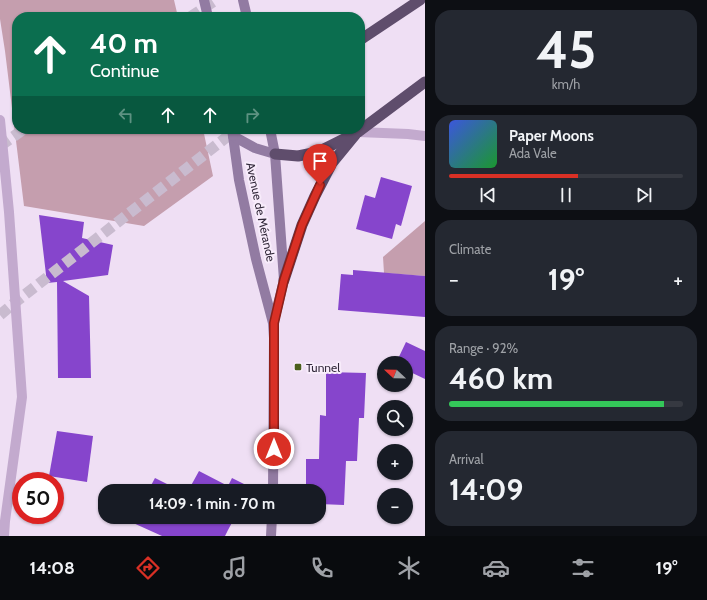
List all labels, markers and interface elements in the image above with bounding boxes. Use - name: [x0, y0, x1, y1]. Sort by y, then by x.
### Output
- text: 45: [536, 18, 596, 81]
- text: 40 m: [90, 26, 158, 60]
- icon: ahead: [24, 28, 76, 80]
- text: Continue: [90, 60, 159, 82]
- text: km/h: [552, 76, 580, 92]
- icon: left: [115, 104, 137, 126]
- icon: ahead: [157, 104, 179, 126]
- icon: ahead: [199, 104, 221, 126]
- icon: right: [241, 104, 263, 126]
- text: Paper Moons: [509, 127, 594, 145]
- pin: [303, 144, 337, 185]
- text: Ada Vale: [509, 145, 557, 161]
- icon: arrive: [309, 150, 331, 172]
- street label: Avenue de Mérande: [243, 161, 279, 263]
- icon: previous: [477, 184, 499, 206]
- icon: pause: [555, 184, 577, 206]
- icon: next: [633, 184, 655, 206]
- text: Climate: [449, 241, 491, 257]
- text: 19°: [548, 261, 584, 298]
- text: −: [449, 266, 459, 293]
- text: +: [673, 266, 683, 293]
- text: Range · 92%: [449, 340, 518, 356]
- north arrow: [377, 356, 413, 392]
- map controls: [377, 356, 413, 524]
- place label: Tunnel: [306, 360, 340, 375]
- text: 460 km: [449, 360, 553, 397]
- marker: Tunnel: [293, 362, 303, 372]
- button: search: [377, 400, 413, 436]
- position arrow: [253, 428, 295, 470]
- button: +: [377, 444, 413, 480]
- text: Arrival: [449, 451, 484, 467]
- text: 14:09: [449, 471, 523, 508]
- speed limit sign: 50: [12, 472, 64, 524]
- button: −: [377, 488, 413, 524]
- text: 14:09 · 1 min · 70 m: [149, 495, 275, 513]
- icon: directions: [134, 554, 162, 582]
- icon: music: [221, 554, 249, 582]
- icon: phone: [308, 554, 336, 582]
- icon: climate: [395, 554, 423, 582]
- icon: car: [482, 554, 510, 582]
- icon: filters: [569, 554, 597, 582]
- text: 14:08: [29, 557, 75, 579]
- text: 19°: [656, 557, 678, 579]

